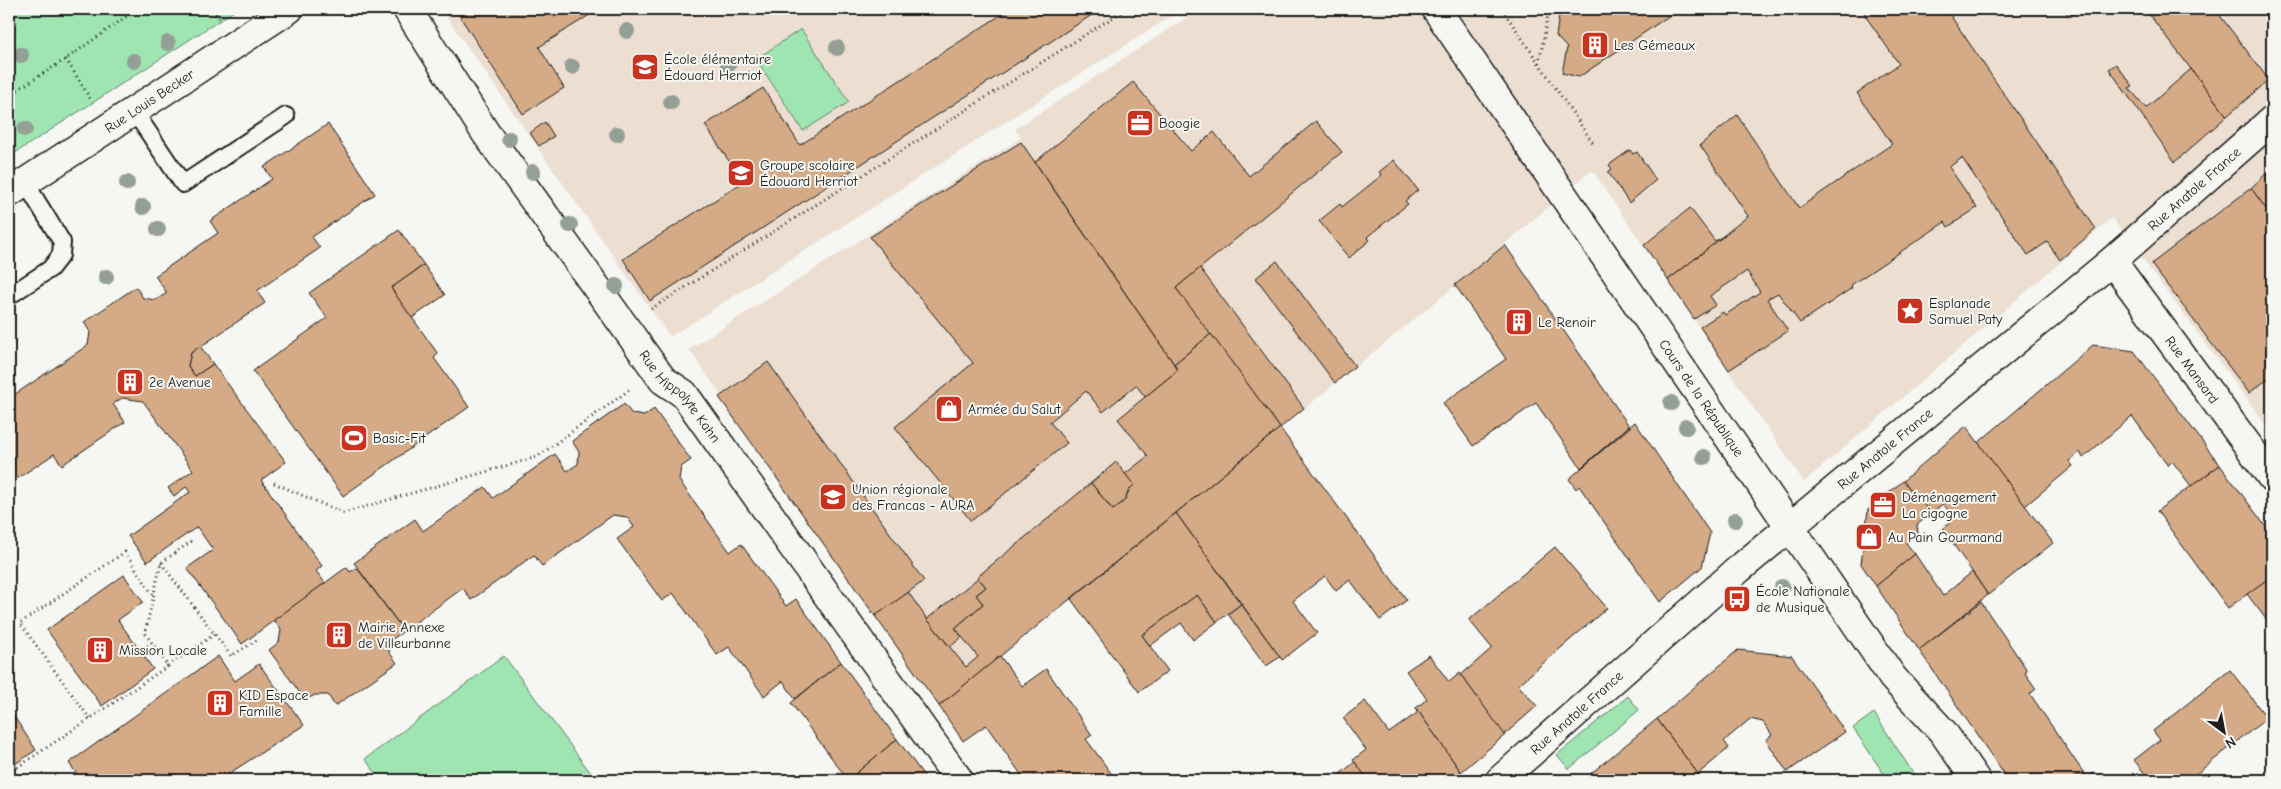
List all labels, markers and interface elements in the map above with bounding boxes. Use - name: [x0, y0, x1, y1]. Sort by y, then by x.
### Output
- building icon: Les Gémeaux: [1580, 30, 1610, 60]
- place label: Les Gémeaux: [1614, 37, 1695, 54]
- place label: École élémentaire Édouard Herriot: [664, 51, 771, 84]
- school or university icon: École élémentaire Édouard Herriot: [630, 52, 660, 82]
- street label: Rue Louis Becker: [101, 65, 198, 136]
- office icon: Boogie: [1125, 108, 1155, 138]
- place label: Boogie: [1159, 115, 1200, 132]
- street label: Rue Anatole France: [2144, 143, 2244, 234]
- place label: Groupe scolaire Édouard Herriot: [760, 157, 859, 190]
- school or university icon: Groupe scolaire Édouard Herriot: [726, 158, 756, 188]
- place label: Esplanade Samuel Paty: [1929, 295, 2003, 328]
- place icon: Esplanade Samuel Paty: [1895, 296, 1925, 326]
- building icon: Le Renoir: [1504, 307, 1534, 337]
- place label: Le Renoir: [1538, 314, 1596, 331]
- street label: Rue Mansard: [2162, 333, 2223, 407]
- street label: Cours de la République: [1656, 336, 1748, 460]
- street label: Rue Hippolyte Kahn: [636, 347, 724, 446]
- building icon: 2e Avenue: [115, 367, 145, 397]
- place label: 2e Avenue: [149, 374, 211, 391]
- shop icon: Armée du Salut: [934, 394, 964, 424]
- place label: Armée du Salut: [968, 401, 1061, 418]
- street label: Rue Anatole France: [1834, 404, 1936, 493]
- sports icon: Basic-Fit: [339, 423, 369, 453]
- place label: Basic-Fit: [373, 430, 427, 447]
- place label: Union régionale des Francas - AURA: [852, 481, 974, 514]
- school or university icon: Union régionale des Francas - AURA: [818, 482, 848, 512]
- place label: Déménagement La cigogne: [1902, 489, 1997, 522]
- office icon: Déménagement La cigogne: [1868, 490, 1898, 520]
- shop icon: Au Pain Gourmand: [1854, 522, 1884, 552]
- place label: Au Pain Gourmand: [1888, 529, 2002, 546]
- place label: École Nationale de Musique: [1756, 583, 1849, 616]
- bus stop icon: École Nationale de Musique: [1722, 584, 1752, 614]
- place label: Mairie Annexe de Villeurbanne: [358, 619, 451, 652]
- building icon: Mairie Annexe de Villeurbanne: [324, 620, 354, 650]
- building icon: Mission Locale: [85, 635, 115, 665]
- place label: Mission Locale: [119, 642, 207, 659]
- street label: Rue Anatole France: [1527, 667, 1626, 758]
- place label: KID Espace Famille: [239, 687, 309, 720]
- building icon: KID Espace Famille: [205, 688, 235, 718]
- north arrow: [2198, 706, 2248, 756]
- text: N: [2222, 733, 2239, 752]

